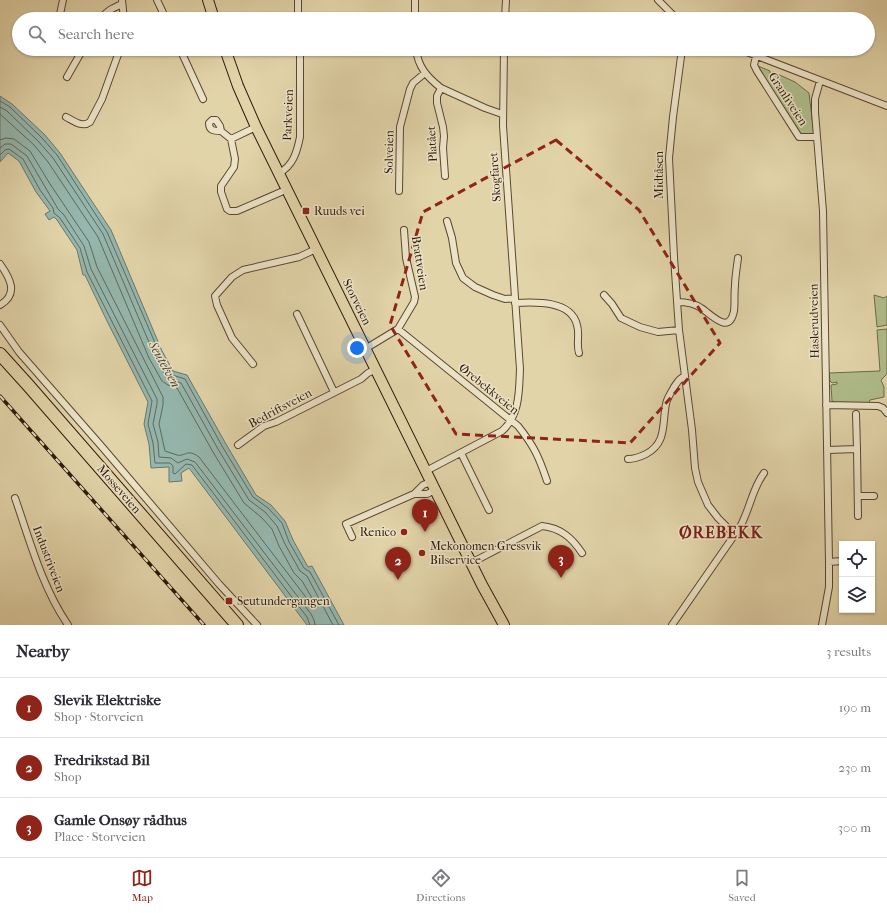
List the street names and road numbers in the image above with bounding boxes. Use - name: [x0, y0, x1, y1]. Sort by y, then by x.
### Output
- street label: Granliveien: [766, 70, 810, 128]
- street label: Parkveien: [280, 89, 296, 141]
- street label: Platået: [424, 125, 440, 162]
- street label: Solveien: [382, 130, 396, 174]
- street label: Skogfaret: [486, 151, 504, 202]
- street label: Midtåsen: [652, 151, 666, 199]
- street label: Brattveien: [409, 235, 431, 291]
- street label: Storveien: [340, 277, 374, 327]
- street label: Haslerudveien: [806, 283, 822, 359]
- street label: Ørebekkveien: [456, 361, 522, 417]
- street label: Bedriftsveien: [246, 385, 314, 431]
- street label: Mosseveien: [94, 462, 144, 516]
- street label: Industriveien: [30, 524, 68, 594]

